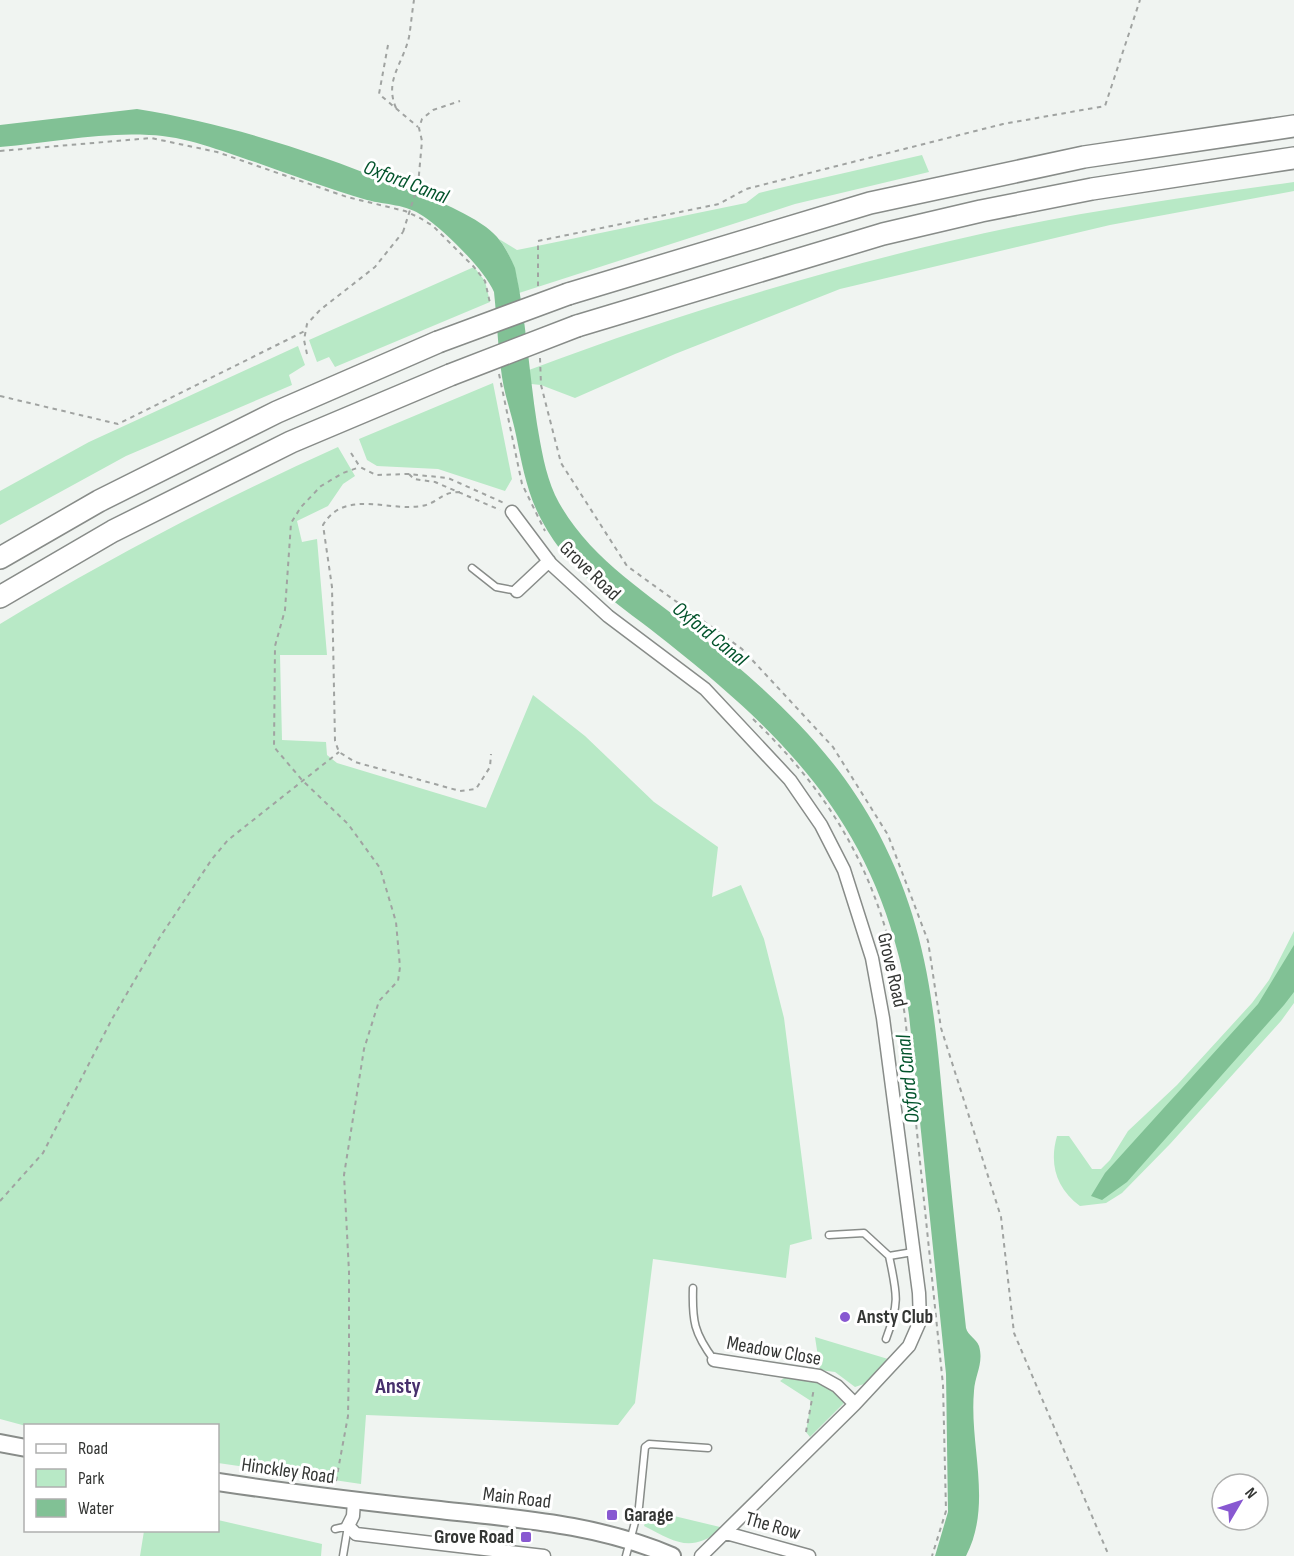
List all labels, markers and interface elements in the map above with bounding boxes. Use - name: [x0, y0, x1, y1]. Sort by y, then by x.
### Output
- water label: Oxford Canal: [360, 154, 453, 210]
- street label: Grove Road: [554, 536, 626, 606]
- water label: Oxford Canal: [668, 596, 753, 672]
- street label: Grove Road: [872, 930, 912, 1010]
- water label: Oxford Canal: [891, 1032, 925, 1125]
- place label: Ansty Club: [856, 1305, 933, 1329]
- marker: Ansty Club: [838, 1310, 852, 1324]
- street label: Meadow Close: [725, 1331, 823, 1371]
- district label: Ansty: [374, 1373, 421, 1400]
- legend: [24, 1424, 219, 1532]
- text: Road: [78, 1438, 108, 1459]
- street label: Hinckley Road: [240, 1453, 336, 1489]
- text: Park: [78, 1468, 104, 1489]
- north arrow: [1210, 1472, 1270, 1532]
- street label: Main Road: [482, 1482, 552, 1514]
- text: N: [1240, 1484, 1261, 1503]
- text: Water: [78, 1498, 114, 1519]
- place label: Garage: [624, 1503, 674, 1527]
- street label: The Row: [743, 1507, 803, 1545]
- marker: Garage: [605, 1508, 619, 1522]
- place label: Grove Road: [434, 1525, 514, 1549]
- marker: Grove Road: [519, 1530, 533, 1544]

